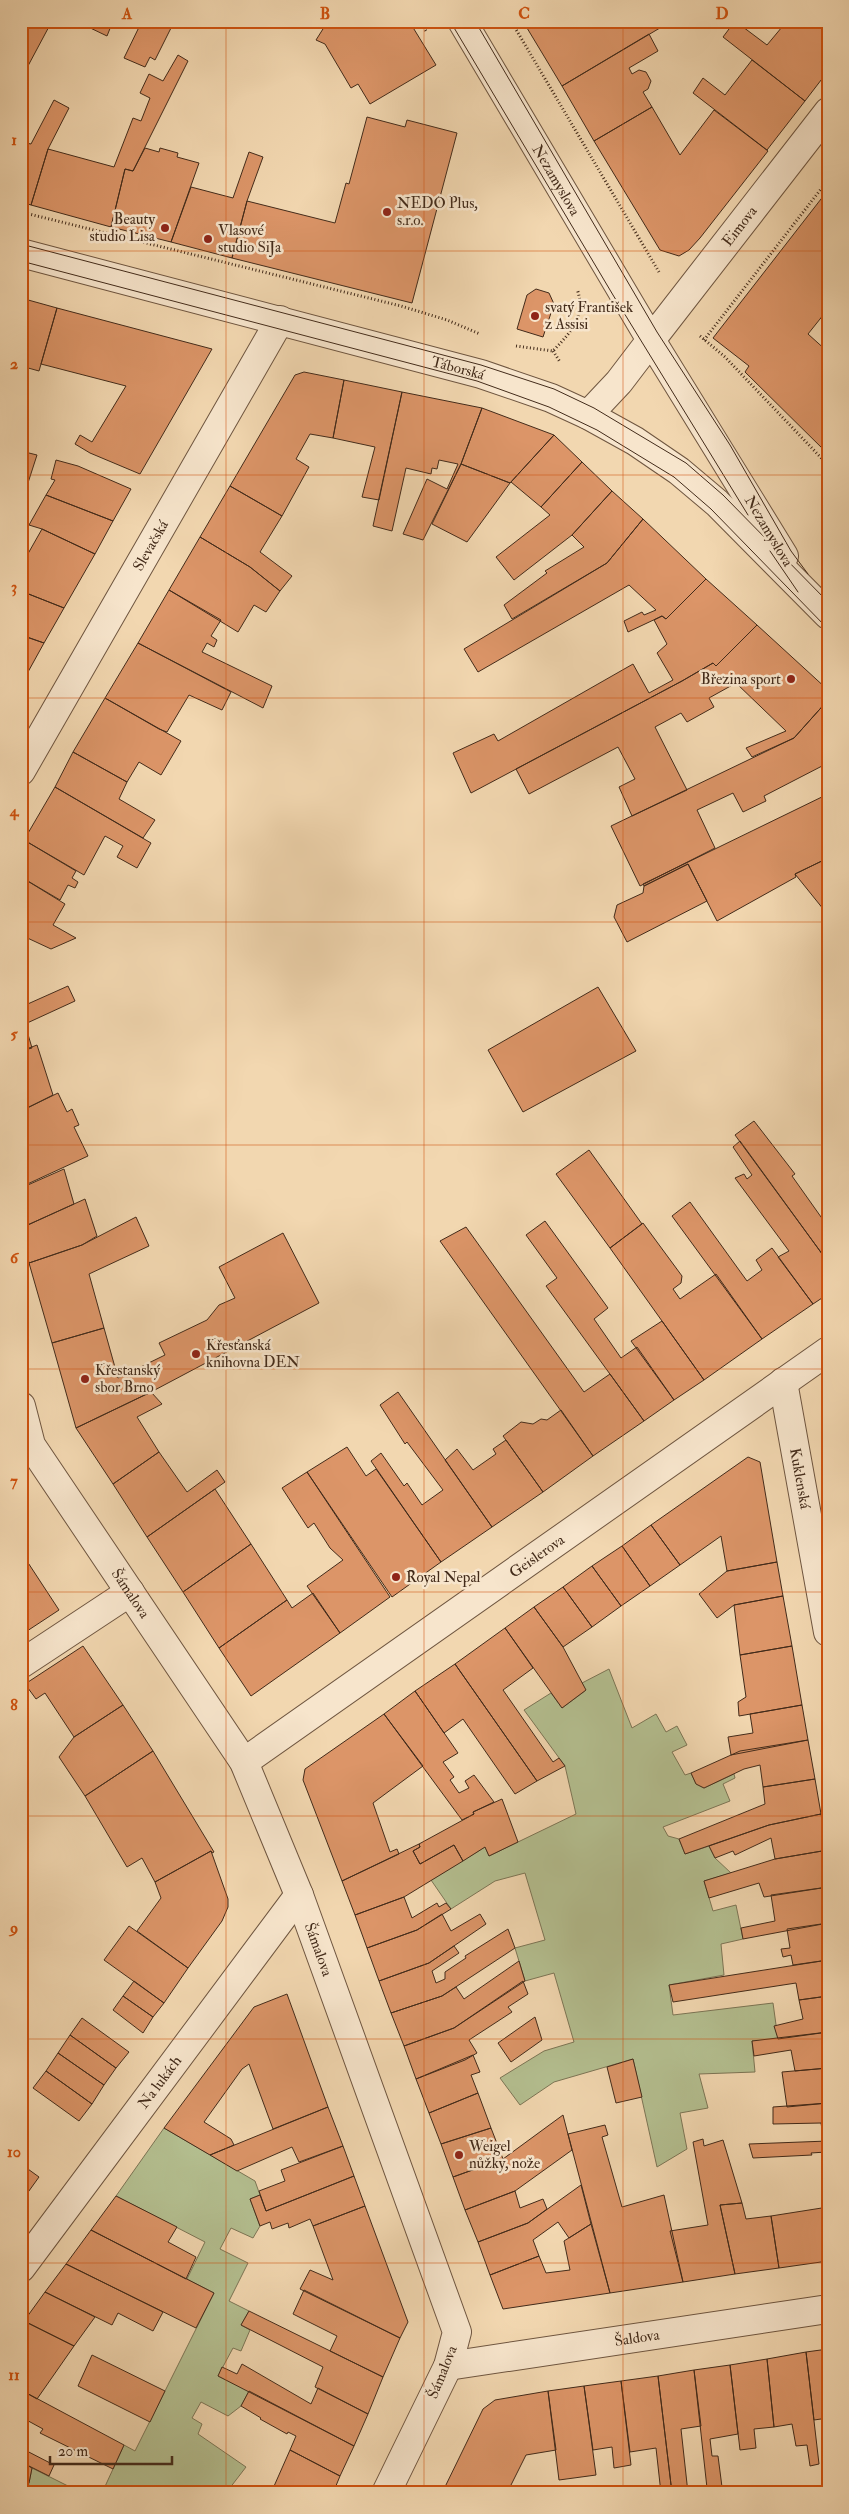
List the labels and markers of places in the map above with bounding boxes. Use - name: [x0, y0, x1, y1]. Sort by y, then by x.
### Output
- place label: NEDO Plus, s.r.o.: [397, 194, 478, 230]
- marker: NEDO Plus, s.r.o.: [381, 206, 393, 218]
- place label: Beauty studio Lisa: [89, 210, 156, 246]
- place label: Vlasové studio SiJa: [218, 221, 282, 258]
- marker: Beauty studio Lisa: [159, 222, 171, 234]
- marker: Vlasové studio SiJa: [202, 233, 214, 245]
- place label: svatý František z Assisi: [545, 298, 633, 334]
- marker: svatý František z Assisi: [529, 310, 541, 322]
- place label: Březina sport: [701, 670, 781, 690]
- marker: Březina sport: [785, 673, 797, 685]
- place label: Křesťanská knihovna DEN: [206, 1336, 300, 1372]
- marker: Křesťanská knihovna DEN: [190, 1348, 202, 1360]
- place label: Křestanský sbor Brno: [95, 1361, 161, 1397]
- marker: Křestanský sbor Brno: [79, 1373, 91, 1385]
- place label: Royal Nepal: [406, 1568, 481, 1588]
- marker: Royal Nepal: [390, 1571, 402, 1583]
- place label: Weigel nůžky, nože: [468, 2137, 540, 2173]
- marker: Weigel nůžky, nože: [453, 2149, 465, 2161]

